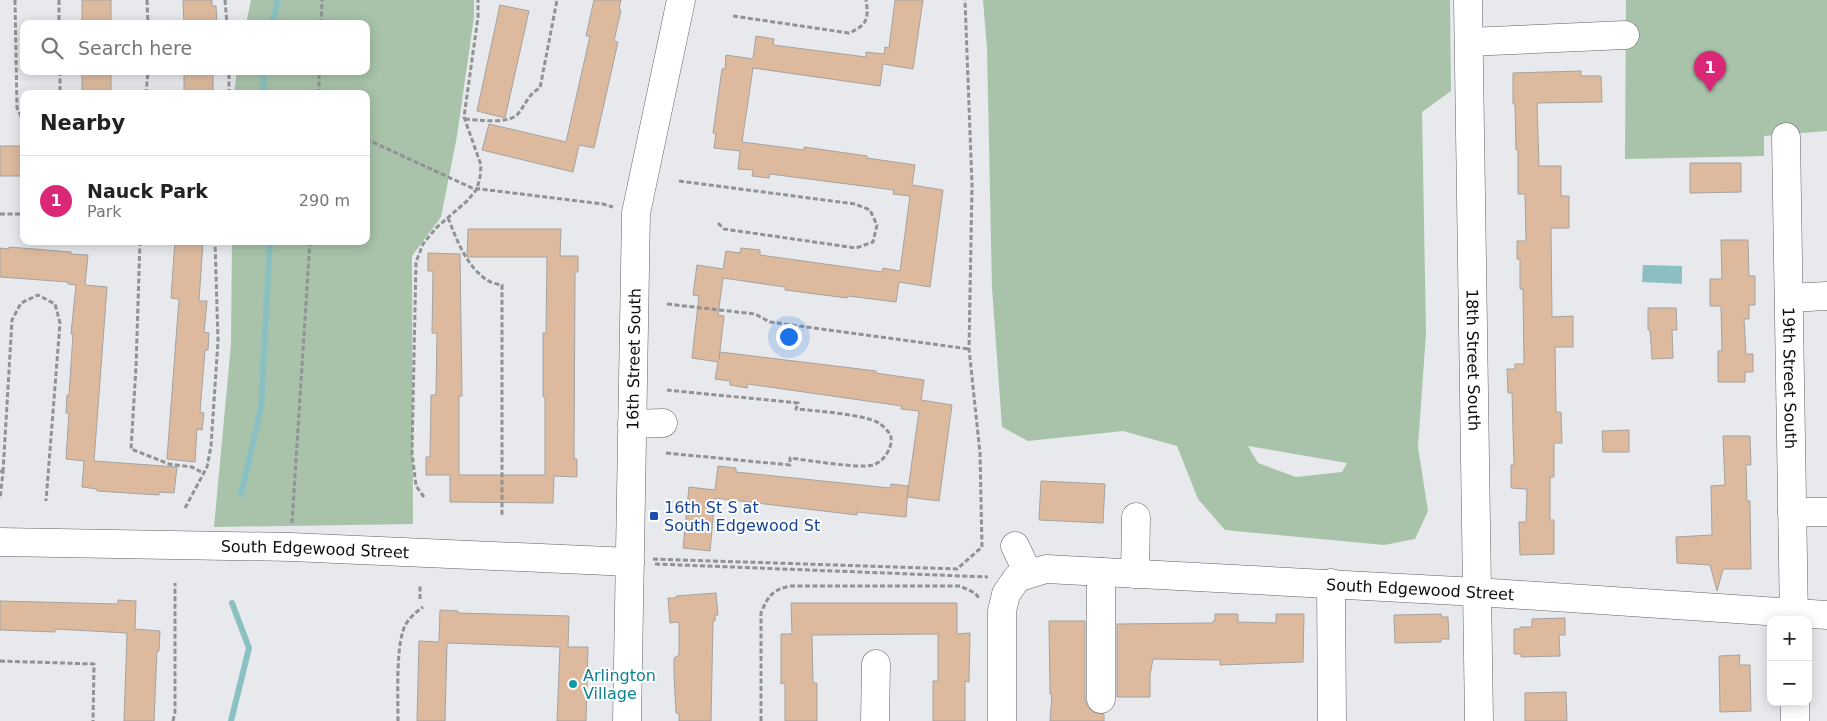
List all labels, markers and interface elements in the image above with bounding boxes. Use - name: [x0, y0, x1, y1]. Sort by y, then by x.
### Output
- search box: [20, 20, 370, 75]
- icon: search: [38, 34, 66, 62]
- text: Search here: [78, 37, 192, 59]
- pin: 1: [1694, 51, 1726, 92]
- text: Nearby: [40, 111, 125, 135]
- text: Nauck Park: [87, 180, 208, 202]
- text: 1: [50, 191, 62, 210]
- text: 290 m: [299, 191, 350, 210]
- text: Park: [87, 202, 122, 221]
- street label: 16th Street South: [623, 288, 645, 430]
- street label: 18th Street South: [1462, 289, 1484, 431]
- street label: 19th Street South: [1779, 307, 1800, 449]
- your location: [776, 324, 802, 350]
- place label: 16th St S at South Edgewood St: [664, 498, 820, 535]
- marker: 16th St S at South Edgewood St: [648, 510, 660, 522]
- street label: South Edgewood Street: [221, 537, 409, 562]
- street label: South Edgewood Street: [1326, 575, 1515, 604]
- map controls: [1767, 616, 1812, 706]
- button: +: [1767, 616, 1812, 661]
- button: −: [1767, 661, 1812, 706]
- place label: Arlington Village: [583, 666, 656, 703]
- marker: Arlington Village: [567, 678, 579, 690]

